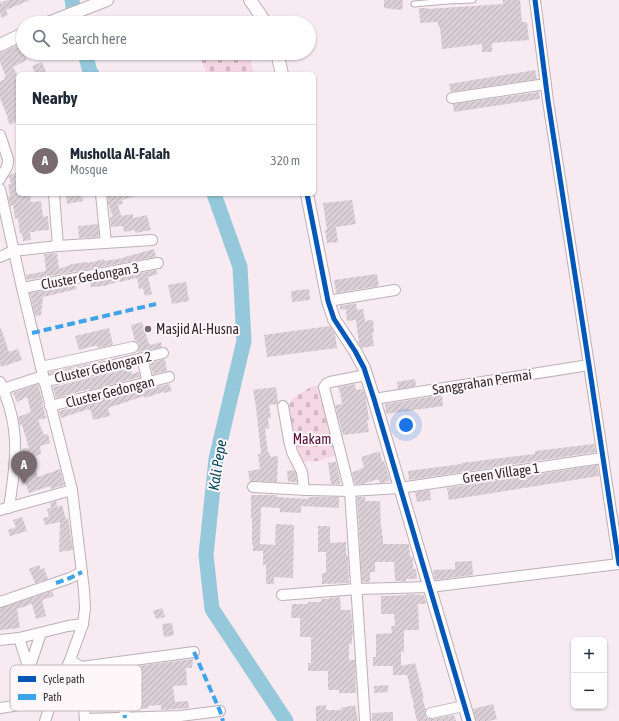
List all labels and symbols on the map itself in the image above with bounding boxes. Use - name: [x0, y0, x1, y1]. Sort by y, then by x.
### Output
- street label: Cluster Gedongan 3: [40, 260, 140, 292]
- place label: Masjid Al-Husna: [156, 321, 239, 337]
- marker: Masjid Al-Husna: [143, 324, 153, 334]
- street label: Cluster Gedongan 2: [53, 348, 153, 386]
- street label: Sanggrahan Permai: [431, 366, 533, 398]
- street label: Cluster Gedongan: [64, 373, 156, 411]
- your location: [396, 415, 416, 435]
- park label: Makam: [293, 431, 331, 447]
- water label: Kali Pepe: [205, 438, 229, 492]
- pin: A: [11, 451, 37, 484]
- street label: Green Village 1: [462, 460, 540, 486]
- legend: [10, 665, 142, 711]
- text: Cycle path: [43, 673, 85, 685]
- text: Path: [43, 691, 62, 703]

